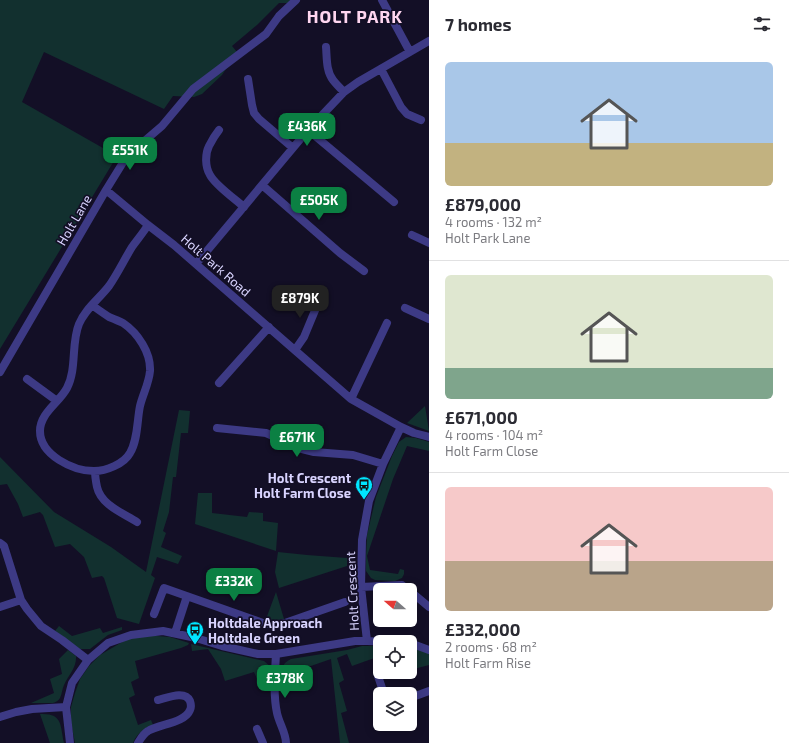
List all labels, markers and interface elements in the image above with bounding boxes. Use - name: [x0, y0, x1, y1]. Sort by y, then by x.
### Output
- district label: HOLT PARK: [307, 6, 403, 26]
- icon: filters: [751, 13, 773, 35]
- text: 7 homes: [445, 14, 512, 34]
- icon: home: [573, 88, 645, 160]
- pin: £436K: [279, 113, 335, 147]
- text: £436K: [287, 118, 327, 134]
- pin: £551K: [102, 137, 158, 171]
- text: £551K: [112, 142, 148, 158]
- pin: £505K: [291, 187, 347, 221]
- street label: Holt Lane: [53, 192, 95, 248]
- text: £505K: [300, 192, 338, 208]
- text: £879,000: [445, 194, 521, 214]
- text: 4 rooms · 132 m²: [445, 214, 542, 230]
- street label: Holt Park Road: [178, 230, 254, 300]
- text: Holt Park Lane: [445, 230, 530, 246]
- pin: £879K: [272, 285, 328, 319]
- text: £879K: [281, 290, 319, 306]
- icon: home: [573, 301, 645, 373]
- text: £671,000: [445, 407, 518, 427]
- pin: £671K: [269, 424, 325, 458]
- text: 4 rooms · 104 m²: [445, 427, 543, 443]
- text: £671K: [279, 429, 315, 445]
- text: Holt Farm Close: [445, 443, 538, 459]
- place label: Holt Crescent Holt Farm Close: [254, 470, 352, 501]
- bus stop icon: Holt Crescent Holt Farm Close: [354, 475, 374, 500]
- icon: home: [573, 513, 645, 585]
- street label: Holt Crescent: [342, 551, 362, 631]
- pin: £332K: [206, 568, 262, 602]
- text: £332K: [215, 573, 253, 589]
- north arrow: [373, 583, 417, 627]
- map controls: [373, 583, 417, 731]
- place label: Holtdale Approach Holtdale Green: [208, 615, 323, 646]
- text: £332,000: [445, 619, 520, 639]
- bus stop icon: Holtdale Approach Holtdale Green: [185, 620, 205, 645]
- button: locate: [373, 635, 417, 679]
- text: 2 rooms · 68 m²: [445, 639, 537, 655]
- text: Holt Farm Rise: [445, 655, 531, 671]
- pin: £378K: [257, 665, 313, 699]
- text: £378K: [266, 670, 304, 686]
- button: layers: [373, 687, 417, 731]

